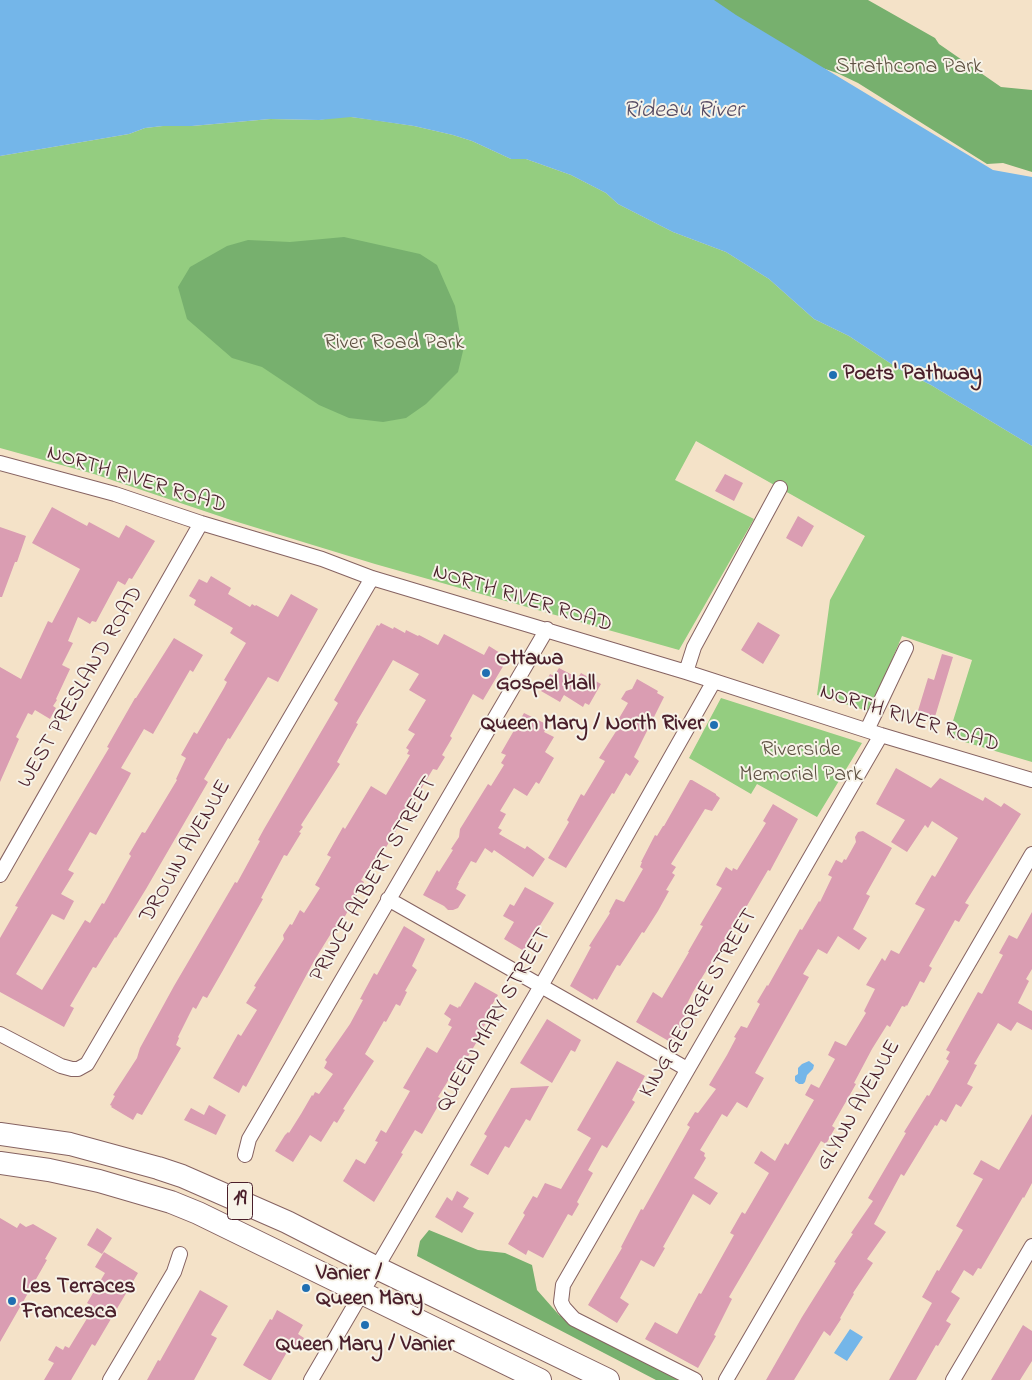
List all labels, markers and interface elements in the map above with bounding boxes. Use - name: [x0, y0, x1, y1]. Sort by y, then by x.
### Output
- park label: Strathcona Park: [835, 55, 983, 81]
- water label: Rideau River: [623, 98, 743, 126]
- park label: River Road Park: [324, 331, 464, 357]
- place label: Poets' Pathway: [843, 362, 982, 388]
- marker: Poets' Pathway: [827, 369, 839, 381]
- street label: NORTH RIVER ROAD: [43, 441, 229, 521]
- street label: NORTH RIVER ROAD: [429, 560, 615, 640]
- street label: WEST PRESLAND ROAD: [13, 583, 151, 793]
- place label: Ottawa Gospel Hall: [496, 647, 596, 698]
- marker: Ottawa Gospel Hall: [480, 667, 492, 679]
- street label: NORTH RIVER ROAD: [816, 680, 1002, 760]
- place label: Queen Mary / North River: [481, 712, 704, 738]
- marker: Queen Mary / North River: [708, 719, 720, 731]
- park label: Riverside Memorial Park: [739, 738, 863, 789]
- street label: PRINCE ALBERT STREET: [305, 773, 445, 987]
- street label: DROUIN AVENUE: [135, 776, 239, 928]
- street label: KING GEORGE STREET: [635, 905, 765, 1103]
- street label: QUEEN MARY STREET: [432, 924, 558, 1118]
- street label: GLYNN AVENUE: [812, 1036, 908, 1176]
- road number: 19: [228, 1182, 252, 1220]
- place label: Vanier / Queen Mary: [316, 1262, 423, 1314]
- place label: Les Terraces Francesca: [22, 1275, 135, 1326]
- marker: Vanier / Queen Mary: [300, 1282, 312, 1294]
- marker: Les Terraces Francesca: [6, 1295, 18, 1307]
- marker: Queen Mary / Vanier: [359, 1319, 371, 1331]
- place label: Queen Mary / Vanier: [276, 1333, 454, 1359]

